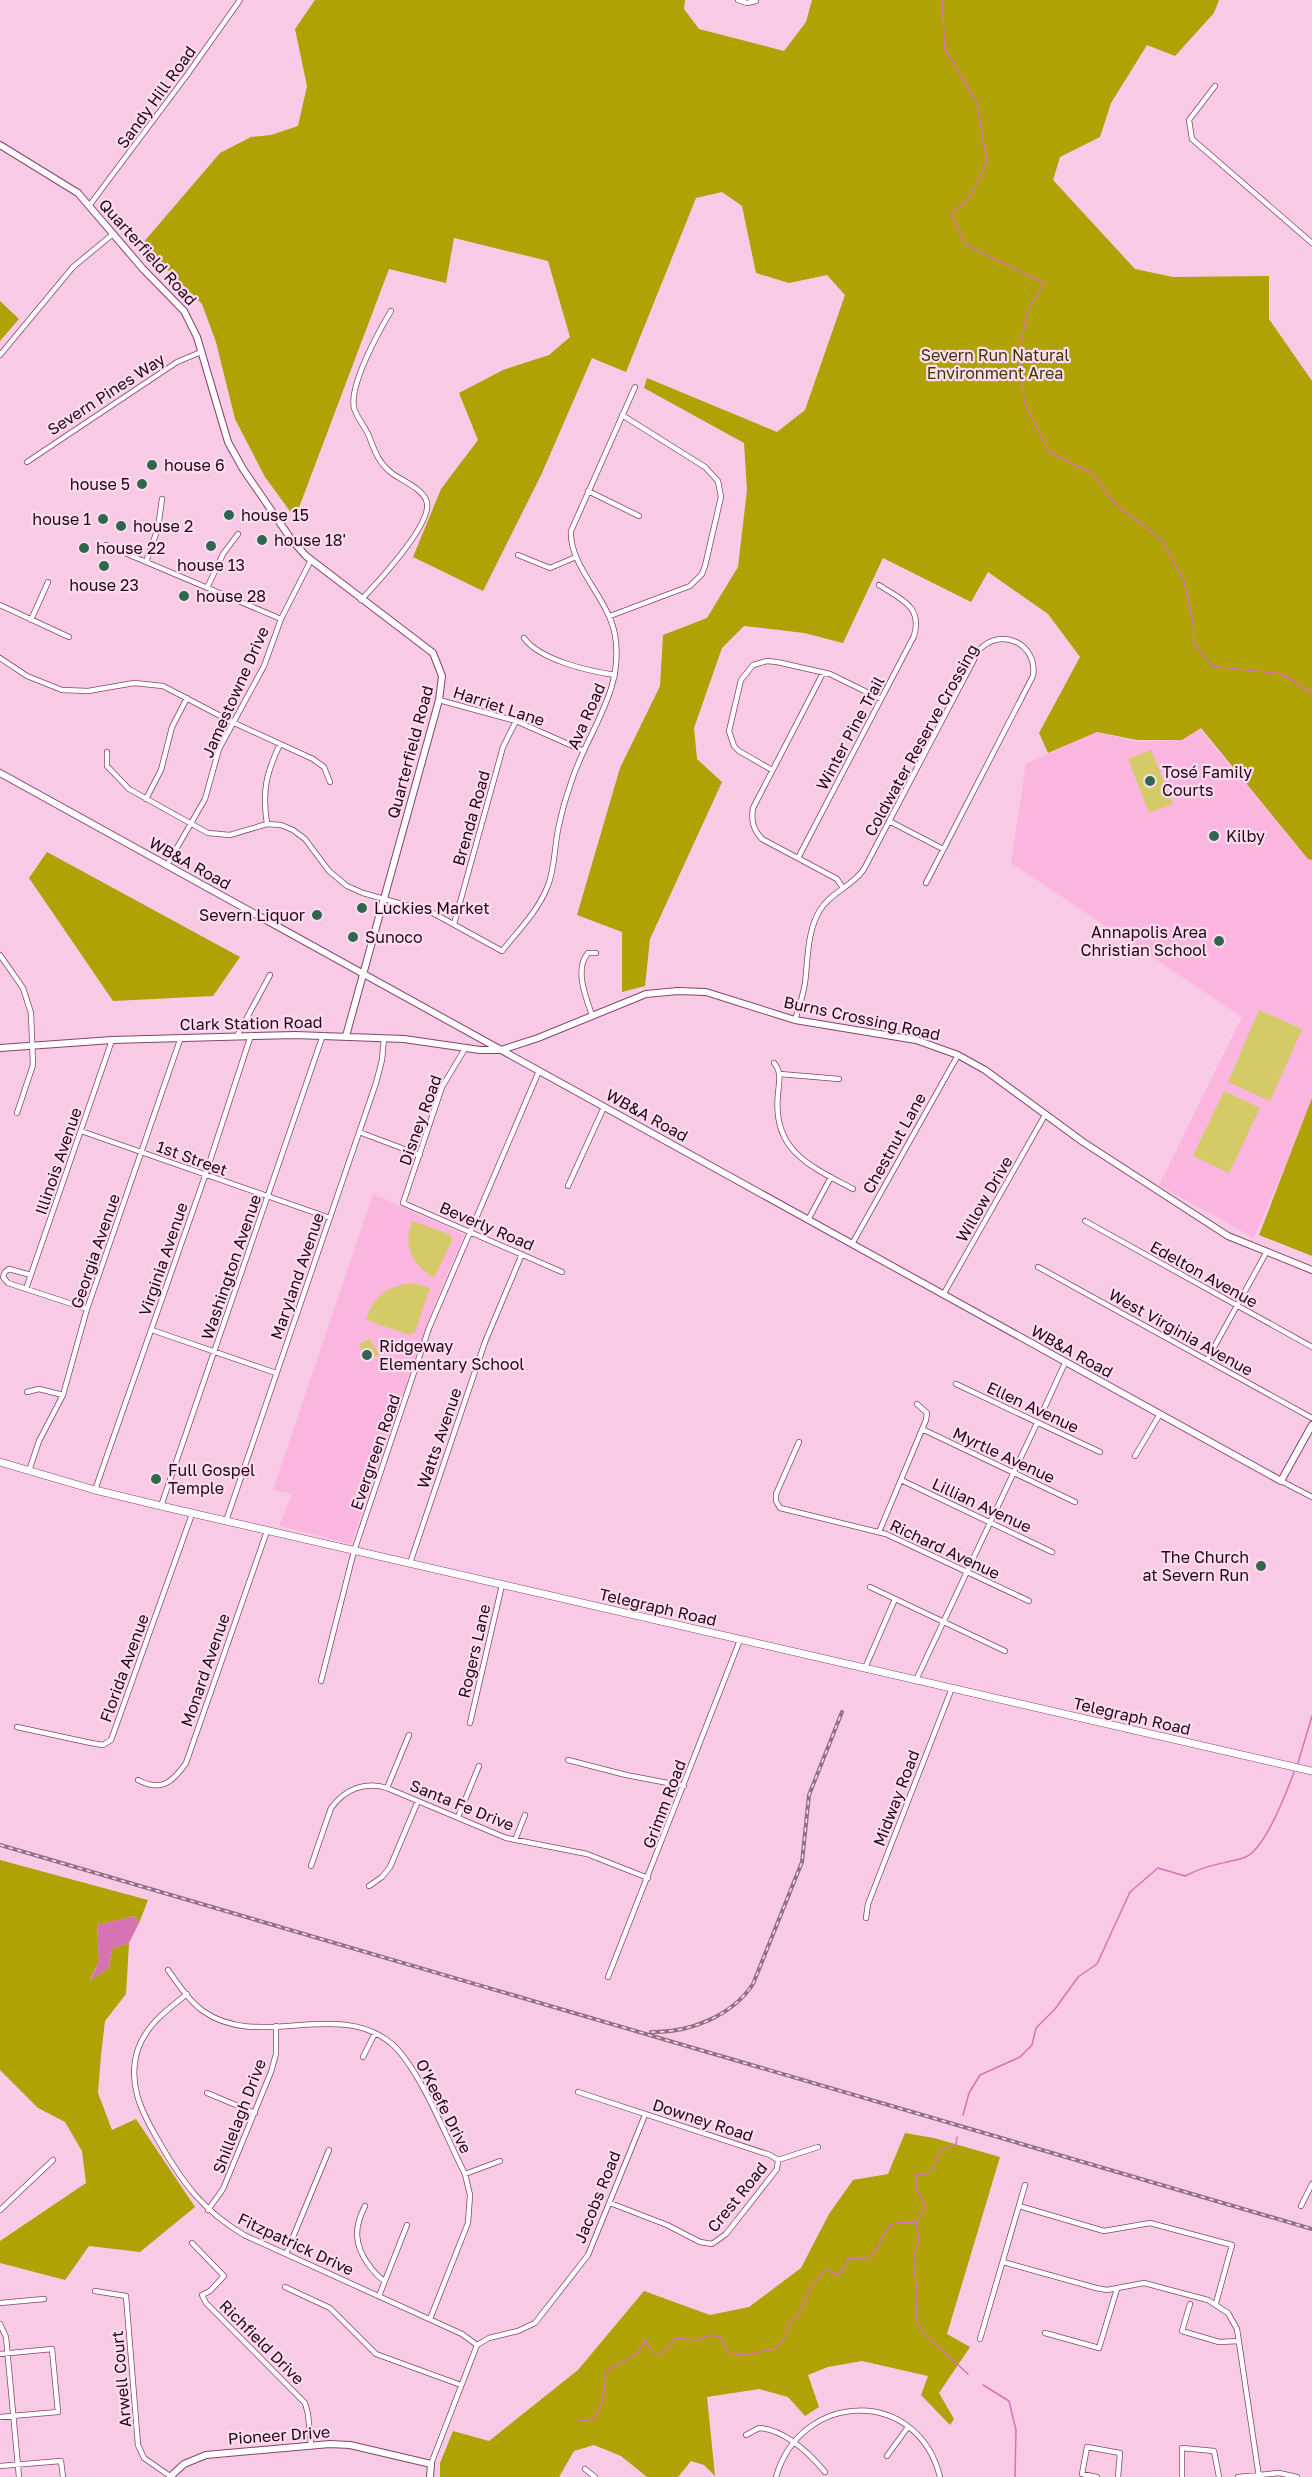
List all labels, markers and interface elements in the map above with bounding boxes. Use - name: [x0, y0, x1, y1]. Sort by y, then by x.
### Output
- street label: Sandy Hill Road: [112, 42, 200, 152]
- street label: Quarterfield Road: [95, 194, 201, 310]
- park label: Severn Run Natural Environment Area: [921, 345, 1069, 383]
- street label: Severn Pines Way: [44, 349, 168, 439]
- place label: house 6: [164, 455, 225, 475]
- marker: house 6: [145, 458, 159, 472]
- place label: house 5: [70, 474, 130, 494]
- marker: house 5: [135, 477, 149, 491]
- place label: house 15: [241, 505, 309, 525]
- marker: house 15: [222, 508, 236, 522]
- place label: house 1: [32, 509, 91, 529]
- marker: house 1: [96, 512, 110, 526]
- place label: house 2: [133, 516, 193, 536]
- marker: house 2: [114, 519, 128, 533]
- place label: house 18': [274, 530, 346, 550]
- marker: house 18': [255, 533, 269, 547]
- place label: house 22: [96, 538, 165, 558]
- marker: house 13: [204, 539, 218, 553]
- marker: house 22: [77, 541, 91, 555]
- place label: house 13: [177, 555, 245, 575]
- marker: house 23: [97, 559, 111, 573]
- place label: house 23: [69, 575, 139, 595]
- place label: house 28: [196, 586, 266, 606]
- marker: house 28: [177, 589, 191, 603]
- street label: Jamestowne Drive: [197, 623, 273, 761]
- street label: Coldwater Reserve Crossing: [860, 640, 982, 840]
- street label: Winter Pine Trail: [812, 673, 888, 793]
- street label: Ava Road: [563, 680, 609, 752]
- street label: Harriet Lane: [451, 682, 547, 730]
- street label: Quarterfield Road: [383, 683, 437, 821]
- place label: Tosé Family Courts: [1162, 762, 1252, 800]
- street label: Brenda Road: [448, 768, 494, 868]
- marker: Tosé Family Courts: [1143, 774, 1157, 788]
- place label: Kilby: [1226, 826, 1265, 846]
- marker: Kilby: [1207, 829, 1221, 843]
- street label: WB&A Road: [145, 832, 235, 894]
- place label: Luckies Market: [374, 898, 490, 918]
- marker: Luckies Market: [355, 901, 369, 915]
- place label: Severn Liquor: [199, 905, 305, 925]
- marker: Severn Liquor: [310, 908, 324, 922]
- place label: Annapolis Area Christian School: [1081, 922, 1207, 960]
- place label: Sunoco: [365, 927, 423, 947]
- marker: Sunoco: [346, 930, 360, 944]
- marker: Annapolis Area Christian School: [1212, 934, 1226, 948]
- street label: Burns Crossing Road: [782, 992, 942, 1044]
- street label: Clark Station Road: [179, 1012, 323, 1034]
- street label: Disney Road: [394, 1072, 446, 1168]
- street label: WB&A Road: [602, 1084, 692, 1146]
- street label: Chestnut Lane: [858, 1089, 930, 1197]
- street label: Illinois Avenue: [30, 1105, 86, 1217]
- street label: 1st Street: [154, 1136, 230, 1180]
- street label: Willow Drive: [951, 1153, 1017, 1245]
- street label: Georgia Avenue: [66, 1191, 124, 1311]
- street label: Washington Avenue: [197, 1192, 265, 1342]
- street label: Beverly Road: [437, 1197, 537, 1255]
- street label: Virginia Avenue: [134, 1200, 192, 1318]
- street label: Maryland Avenue: [266, 1210, 328, 1342]
- street label: Edelton Avenue: [1147, 1236, 1261, 1312]
- street label: West Virginia Avenue: [1105, 1284, 1257, 1380]
- street label: WB&A Road: [1027, 1320, 1117, 1382]
- place label: Ridgeway Elementary School: [379, 1336, 524, 1374]
- marker: Ridgeway Elementary School: [360, 1348, 374, 1362]
- street label: Ellen Avenue: [984, 1377, 1082, 1437]
- street label: Watts Avenue: [412, 1385, 466, 1491]
- street label: Evergreen Road: [346, 1391, 404, 1513]
- street label: Myrtle Avenue: [950, 1423, 1058, 1487]
- place label: Full Gospel Temple: [168, 1460, 255, 1498]
- marker: Full Gospel Temple: [149, 1472, 163, 1486]
- street label: Lillian Avenue: [929, 1473, 1035, 1537]
- street label: Richard Avenue: [887, 1515, 1003, 1583]
- place label: The Church at Severn Run: [1142, 1547, 1249, 1585]
- marker: The Church at Severn Run: [1254, 1559, 1268, 1573]
- street label: Telegraph Road: [597, 1584, 719, 1630]
- street label: Rogers Lane: [454, 1602, 494, 1700]
- street label: Florida Avenue: [95, 1611, 153, 1725]
- street label: Monard Avenue: [176, 1611, 234, 1729]
- street label: Telegraph Road: [1071, 1693, 1193, 1739]
- street label: Midway Road: [868, 1747, 924, 1849]
- street label: Grimm Road: [638, 1757, 690, 1851]
- street label: Santa Fe Drive: [407, 1775, 517, 1835]
- street label: Shillelagh Drive: [208, 2056, 270, 2176]
- street label: O'Keefe Drive: [412, 2056, 476, 2156]
- street label: Downey Road: [650, 2094, 756, 2146]
- street label: Jacobs Road: [569, 2148, 625, 2246]
- street label: Crest Road: [703, 2158, 771, 2236]
- street label: Fitzpatrick Drive: [235, 2208, 357, 2280]
- street label: Richfield Drive: [215, 2295, 309, 2389]
- street label: Arwell Court: [107, 2330, 135, 2428]
- street label: Pioneer Drive: [227, 2421, 331, 2449]

